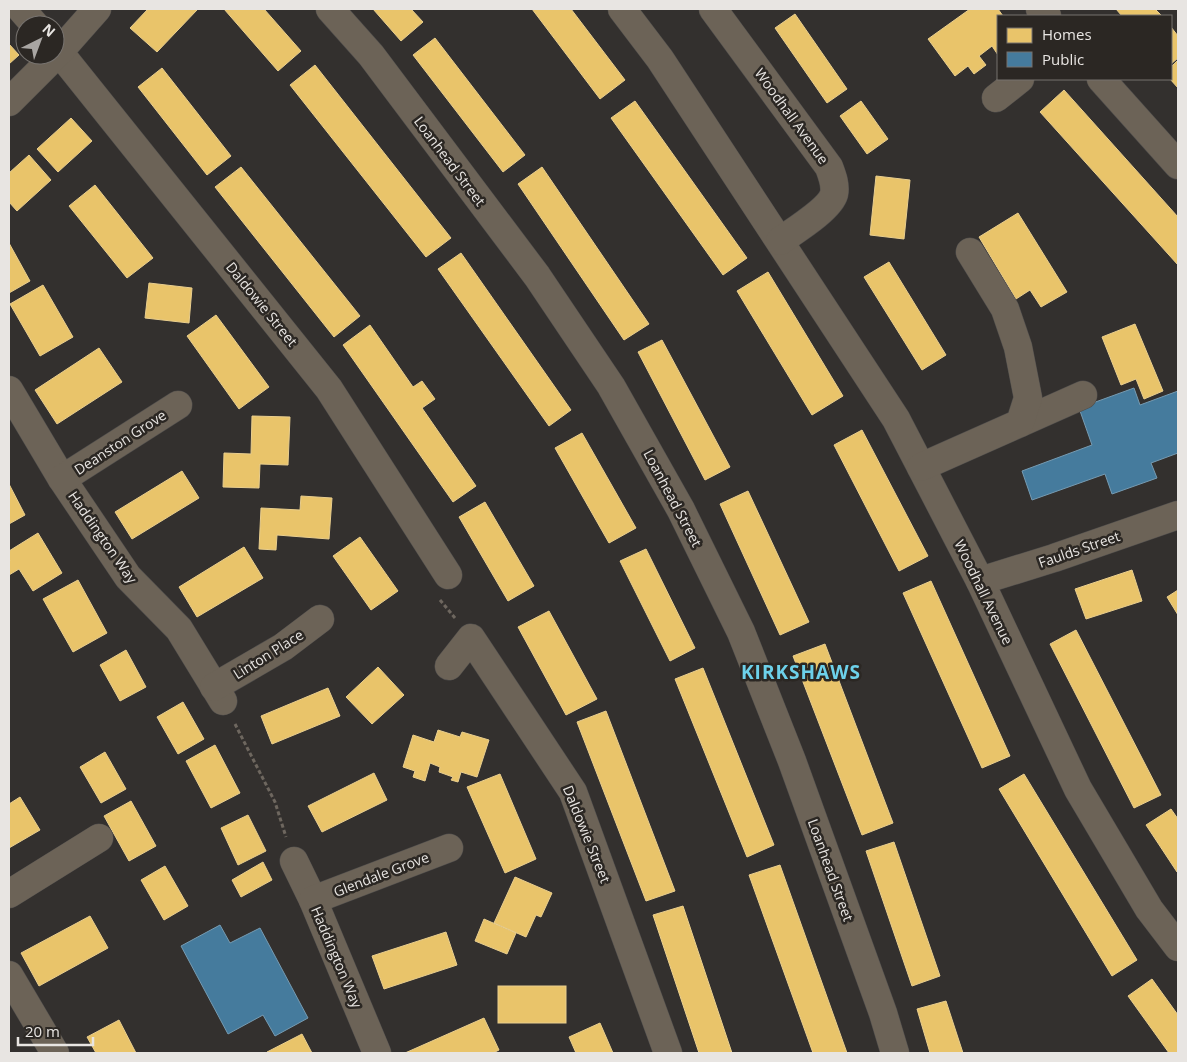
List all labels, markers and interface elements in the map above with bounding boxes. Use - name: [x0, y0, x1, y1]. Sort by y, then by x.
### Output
- north arrow: [15, 15, 65, 65]
- legend: [997, 15, 1172, 80]
- text: N: [38, 19, 60, 41]
- text: Homes: [1042, 24, 1092, 44]
- text: Public: [1042, 49, 1084, 69]
- street label: Woodhall Avenue: [751, 64, 833, 168]
- street label: Loanhead Street: [410, 112, 490, 210]
- street label: Daldowie Street: [222, 258, 302, 350]
- street label: Deanston Grove: [70, 405, 170, 479]
- street label: Loanhead Street: [639, 446, 707, 550]
- street label: Haddington Way: [64, 487, 142, 588]
- street label: Faulds Street: [1036, 526, 1122, 572]
- street label: Woodhall Avenue: [950, 537, 1018, 648]
- street label: Linton Place: [229, 625, 307, 683]
- district label: KIRKSHAWS: [741, 659, 861, 685]
- street label: Daldowie Street: [559, 782, 615, 886]
- street label: Loanhead Street: [804, 816, 858, 924]
- street label: Glendale Grove: [331, 847, 432, 901]
- street label: Haddington Way: [307, 903, 367, 1011]
- scale bar: [18, 1014, 92, 1046]
- text: 20 m: [25, 1021, 60, 1041]

